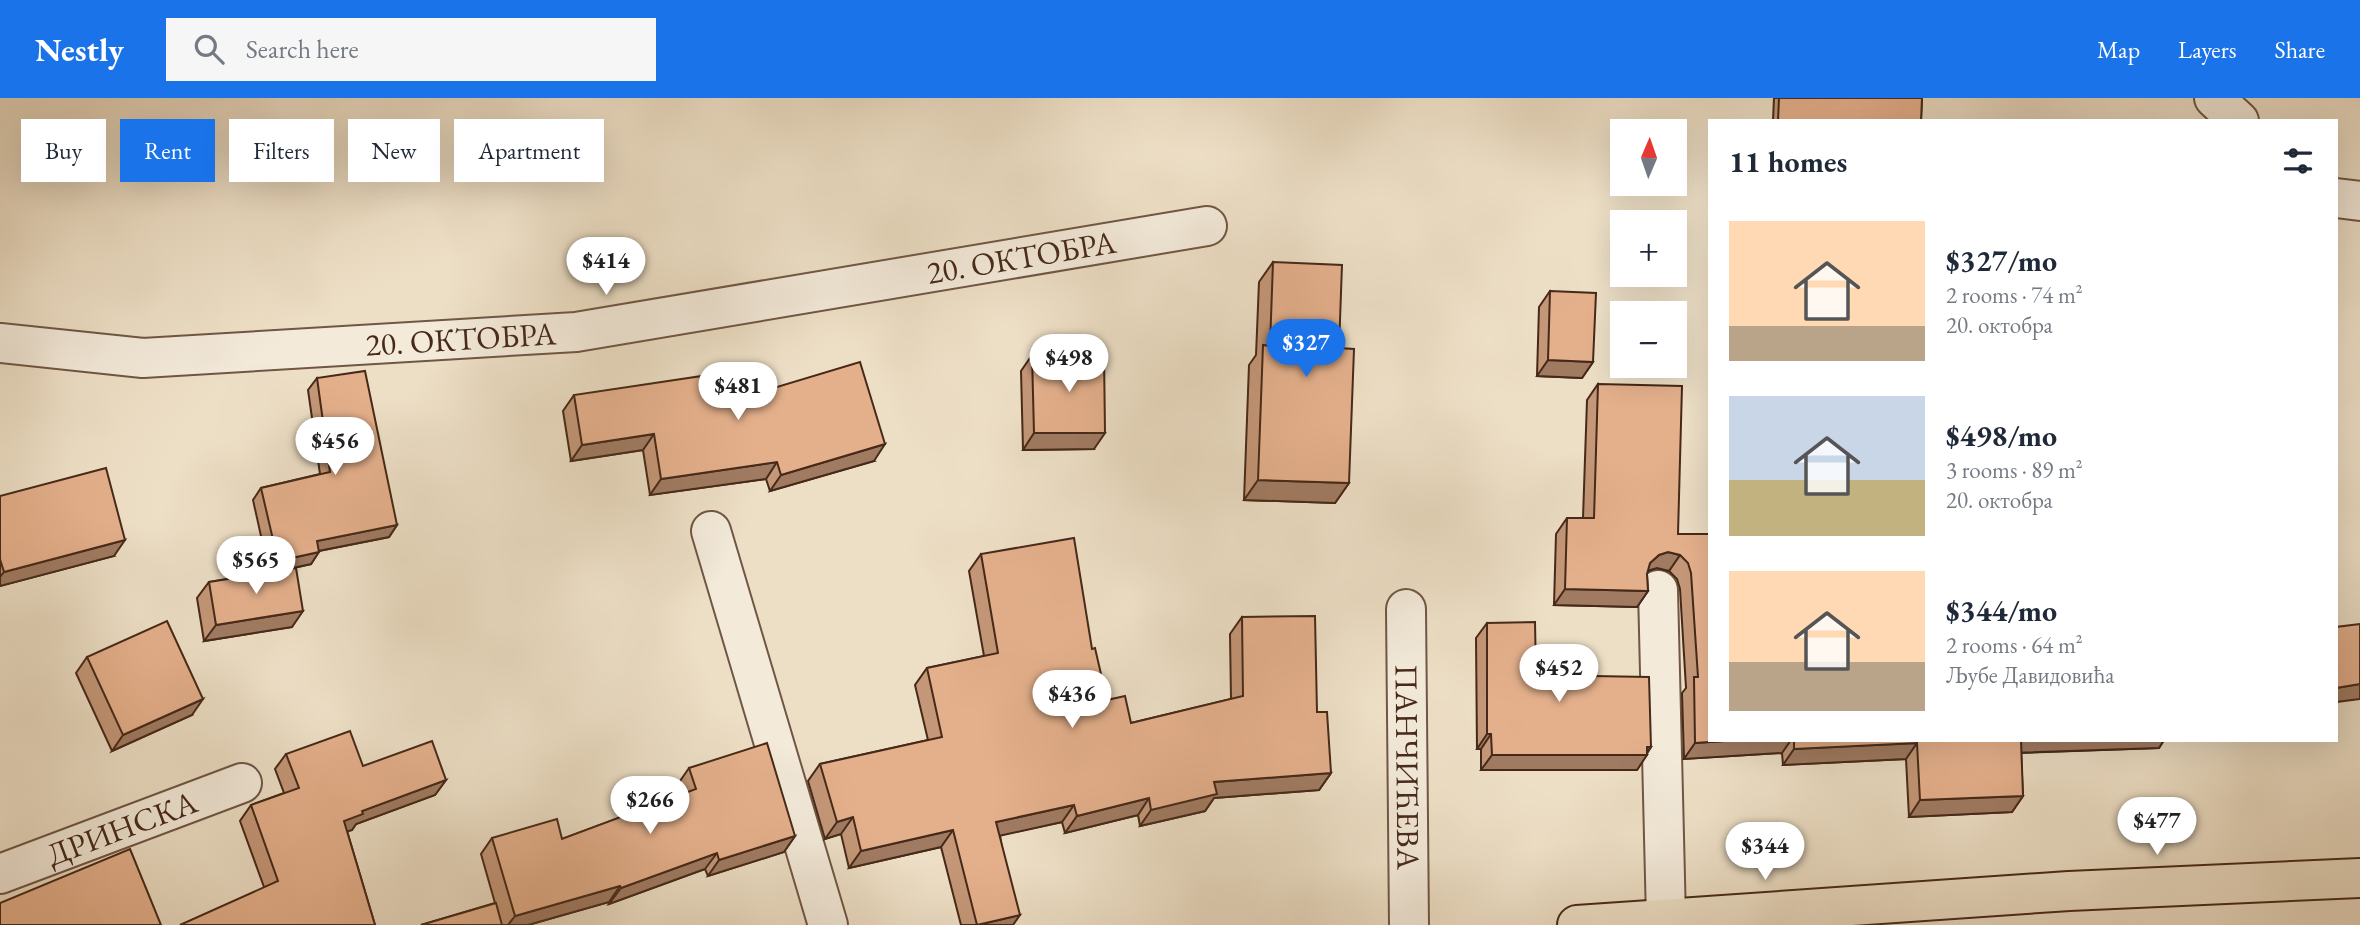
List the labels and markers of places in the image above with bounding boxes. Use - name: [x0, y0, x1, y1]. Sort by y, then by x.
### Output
- pin: $414: [565, 238, 647, 297]
- pin: $327: [1265, 320, 1347, 379]
- pin: $498: [1028, 334, 1110, 394]
- pin: $481: [697, 362, 779, 422]
- pin: $456: [294, 418, 376, 477]
- pin: $565: [215, 536, 297, 596]
- pin: $452: [1518, 644, 1600, 704]
- pin: $436: [1031, 670, 1113, 730]
- pin: $266: [609, 776, 691, 836]
- pin: $477: [2116, 798, 2198, 857]
- pin: $344: [1724, 822, 1806, 882]

